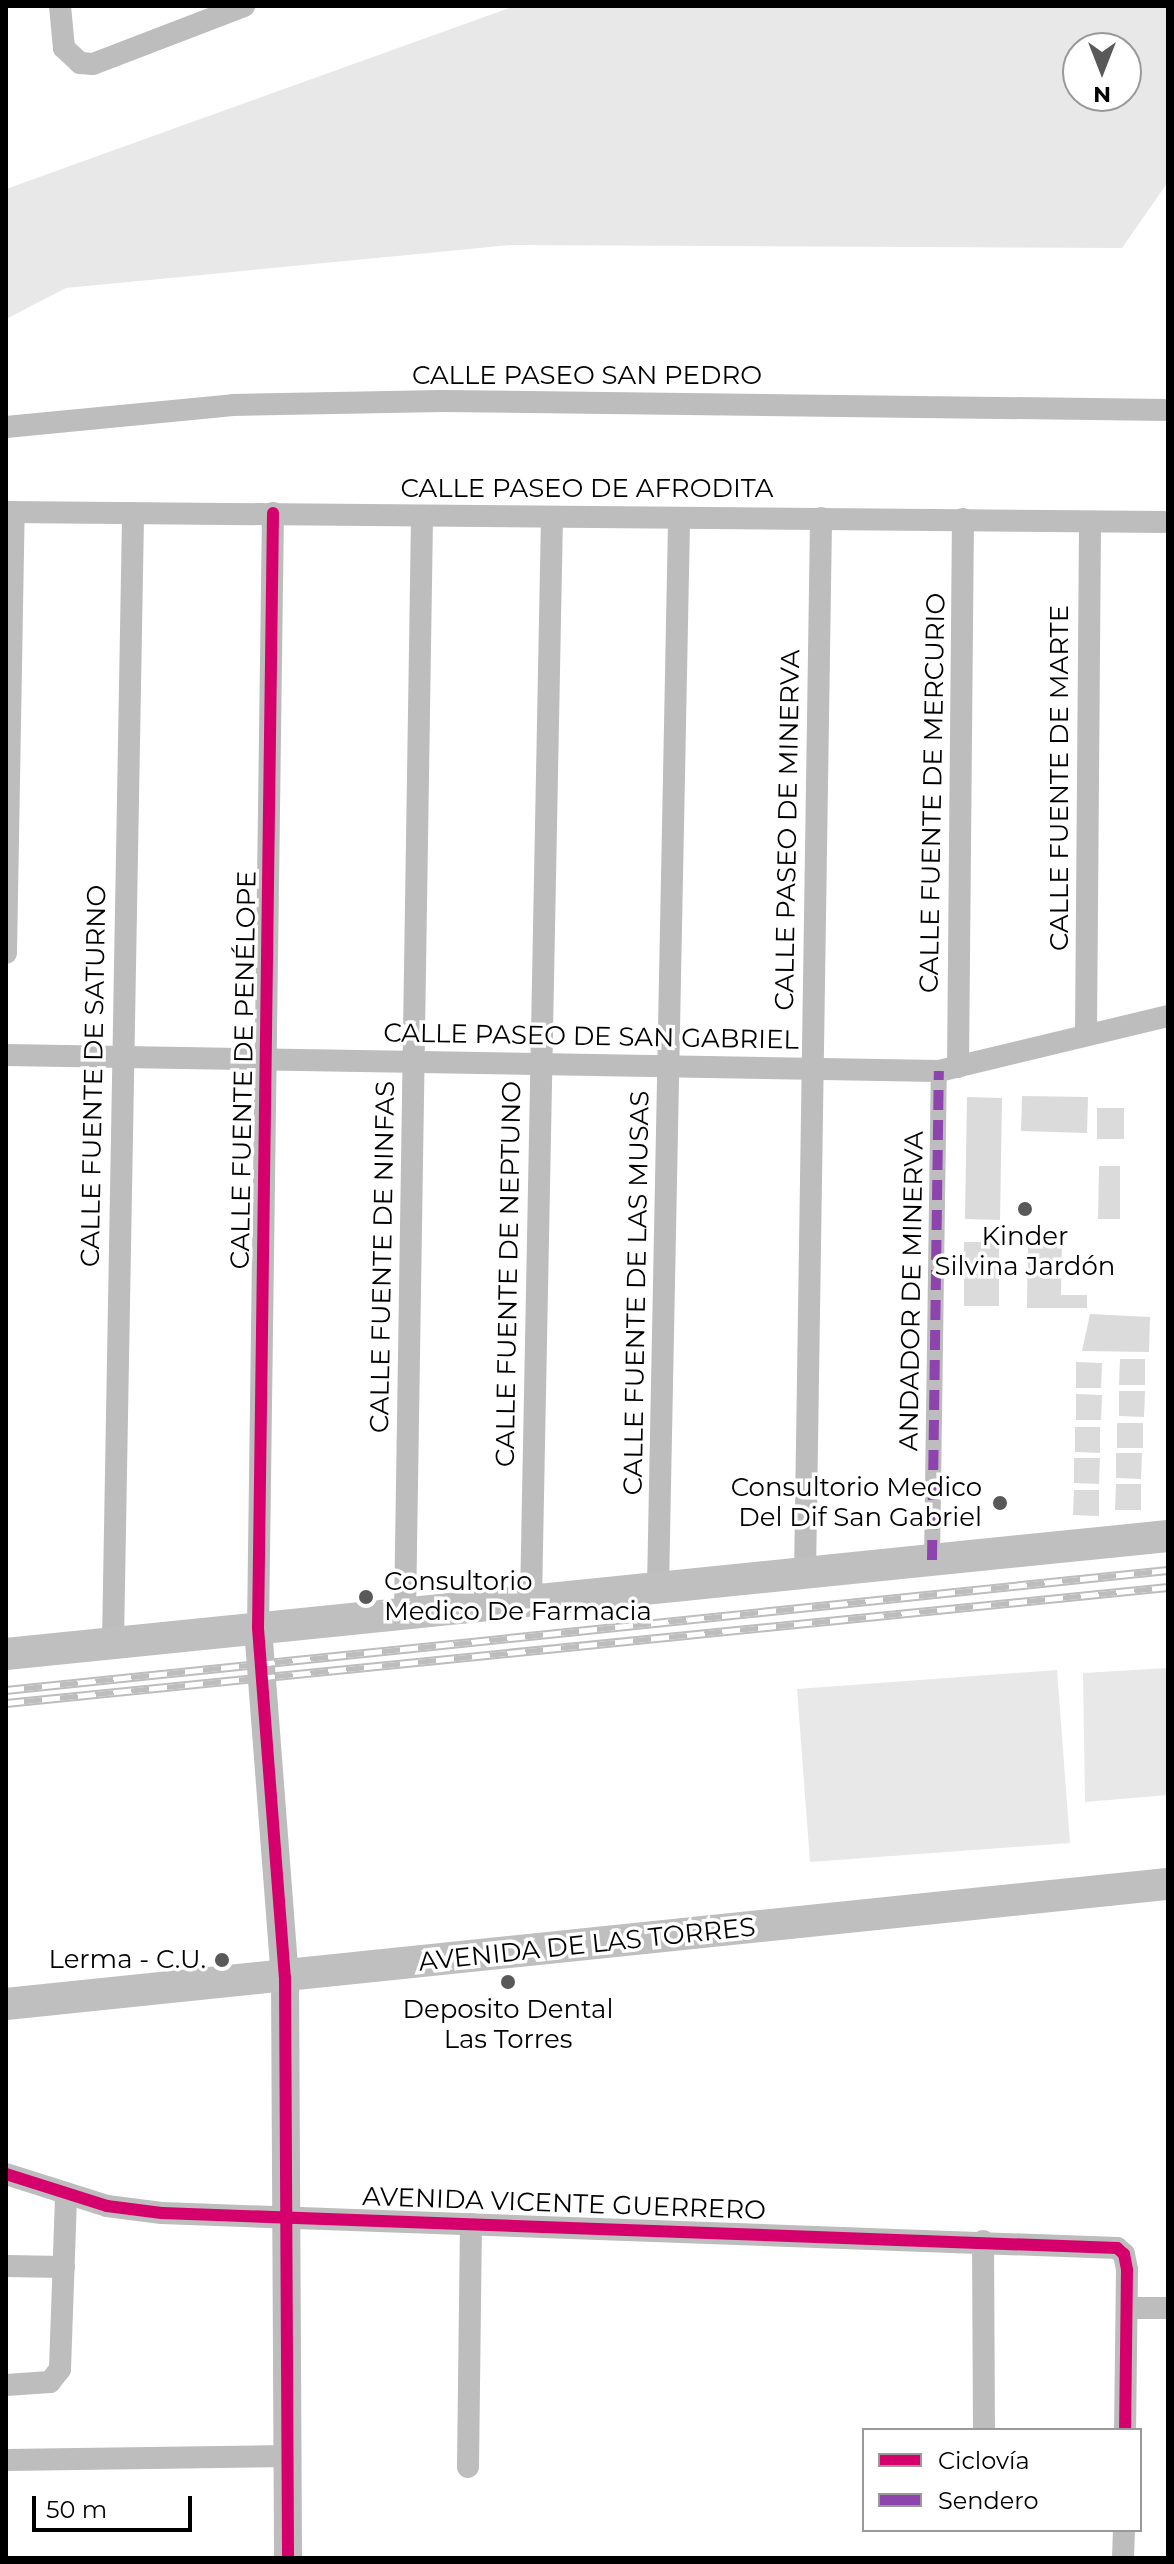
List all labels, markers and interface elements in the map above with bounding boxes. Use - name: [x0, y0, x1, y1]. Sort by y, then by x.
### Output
- north arrow: [1062, 32, 1142, 112]
- text: N: [1093, 81, 1111, 108]
- street label: CALLE PASEO SAN PEDRO: [412, 360, 762, 392]
- street label: CALLE PASEO DE AFRODITA: [401, 473, 773, 505]
- street label: CALLE FUENTE DE MERCURIO: [914, 593, 952, 993]
- street label: CALLE FUENTE DE MARTE: [1044, 605, 1076, 951]
- street label: CALLE PASEO DE MINERVA: [769, 649, 807, 1011]
- street label: CALLE FUENTE DE PENÉLOPE: [225, 870, 263, 1270]
- street label: CALLE FUENTE DE SATURNO: [75, 885, 113, 1267]
- street label: CALLE PASEO DE SAN GABRIEL: [383, 1018, 799, 1056]
- street label: CALLE FUENTE DE NINFAS: [364, 1081, 402, 1433]
- street label: CALLE FUENTE DE NEPTUNO: [490, 1081, 528, 1467]
- street label: CALLE FUENTE DE LAS MUSAS: [618, 1090, 656, 1496]
- street label: ANDADOR DE MINERVA: [894, 1131, 930, 1451]
- marker: Kinder Silvina Jardón: [1016, 1200, 1034, 1218]
- place label: Kinder Silvina Jardón: [935, 1221, 1115, 1282]
- place label: Consultorio Medico Del Dif San Gabriel: [731, 1472, 982, 1534]
- marker: Consultorio Medico Del Dif San Gabriel: [989, 1492, 1011, 1514]
- place label: Consultorio Medico De Farmacia: [384, 1566, 652, 1628]
- marker: Consultorio Medico De Farmacia: [355, 1586, 377, 1608]
- street label: AVENIDA DE LAS TORRES: [417, 1912, 757, 1978]
- place label: Lerma - C.U.: [49, 1944, 206, 1976]
- marker: Lerma - C.U.: [213, 1951, 231, 1969]
- marker: Deposito Dental Las Torres: [499, 1973, 517, 1991]
- place label: Deposito Dental Las Torres: [403, 1994, 613, 2056]
- street label: AVENIDA VICENTE GUERRERO: [362, 2181, 766, 2227]
- legend: [862, 2428, 1142, 2532]
- text: Ciclovía: [938, 2446, 1030, 2475]
- scale bar: [36, 2480, 196, 2530]
- text: Sendero: [938, 2486, 1039, 2515]
- text: 50 m: [46, 2495, 107, 2524]

